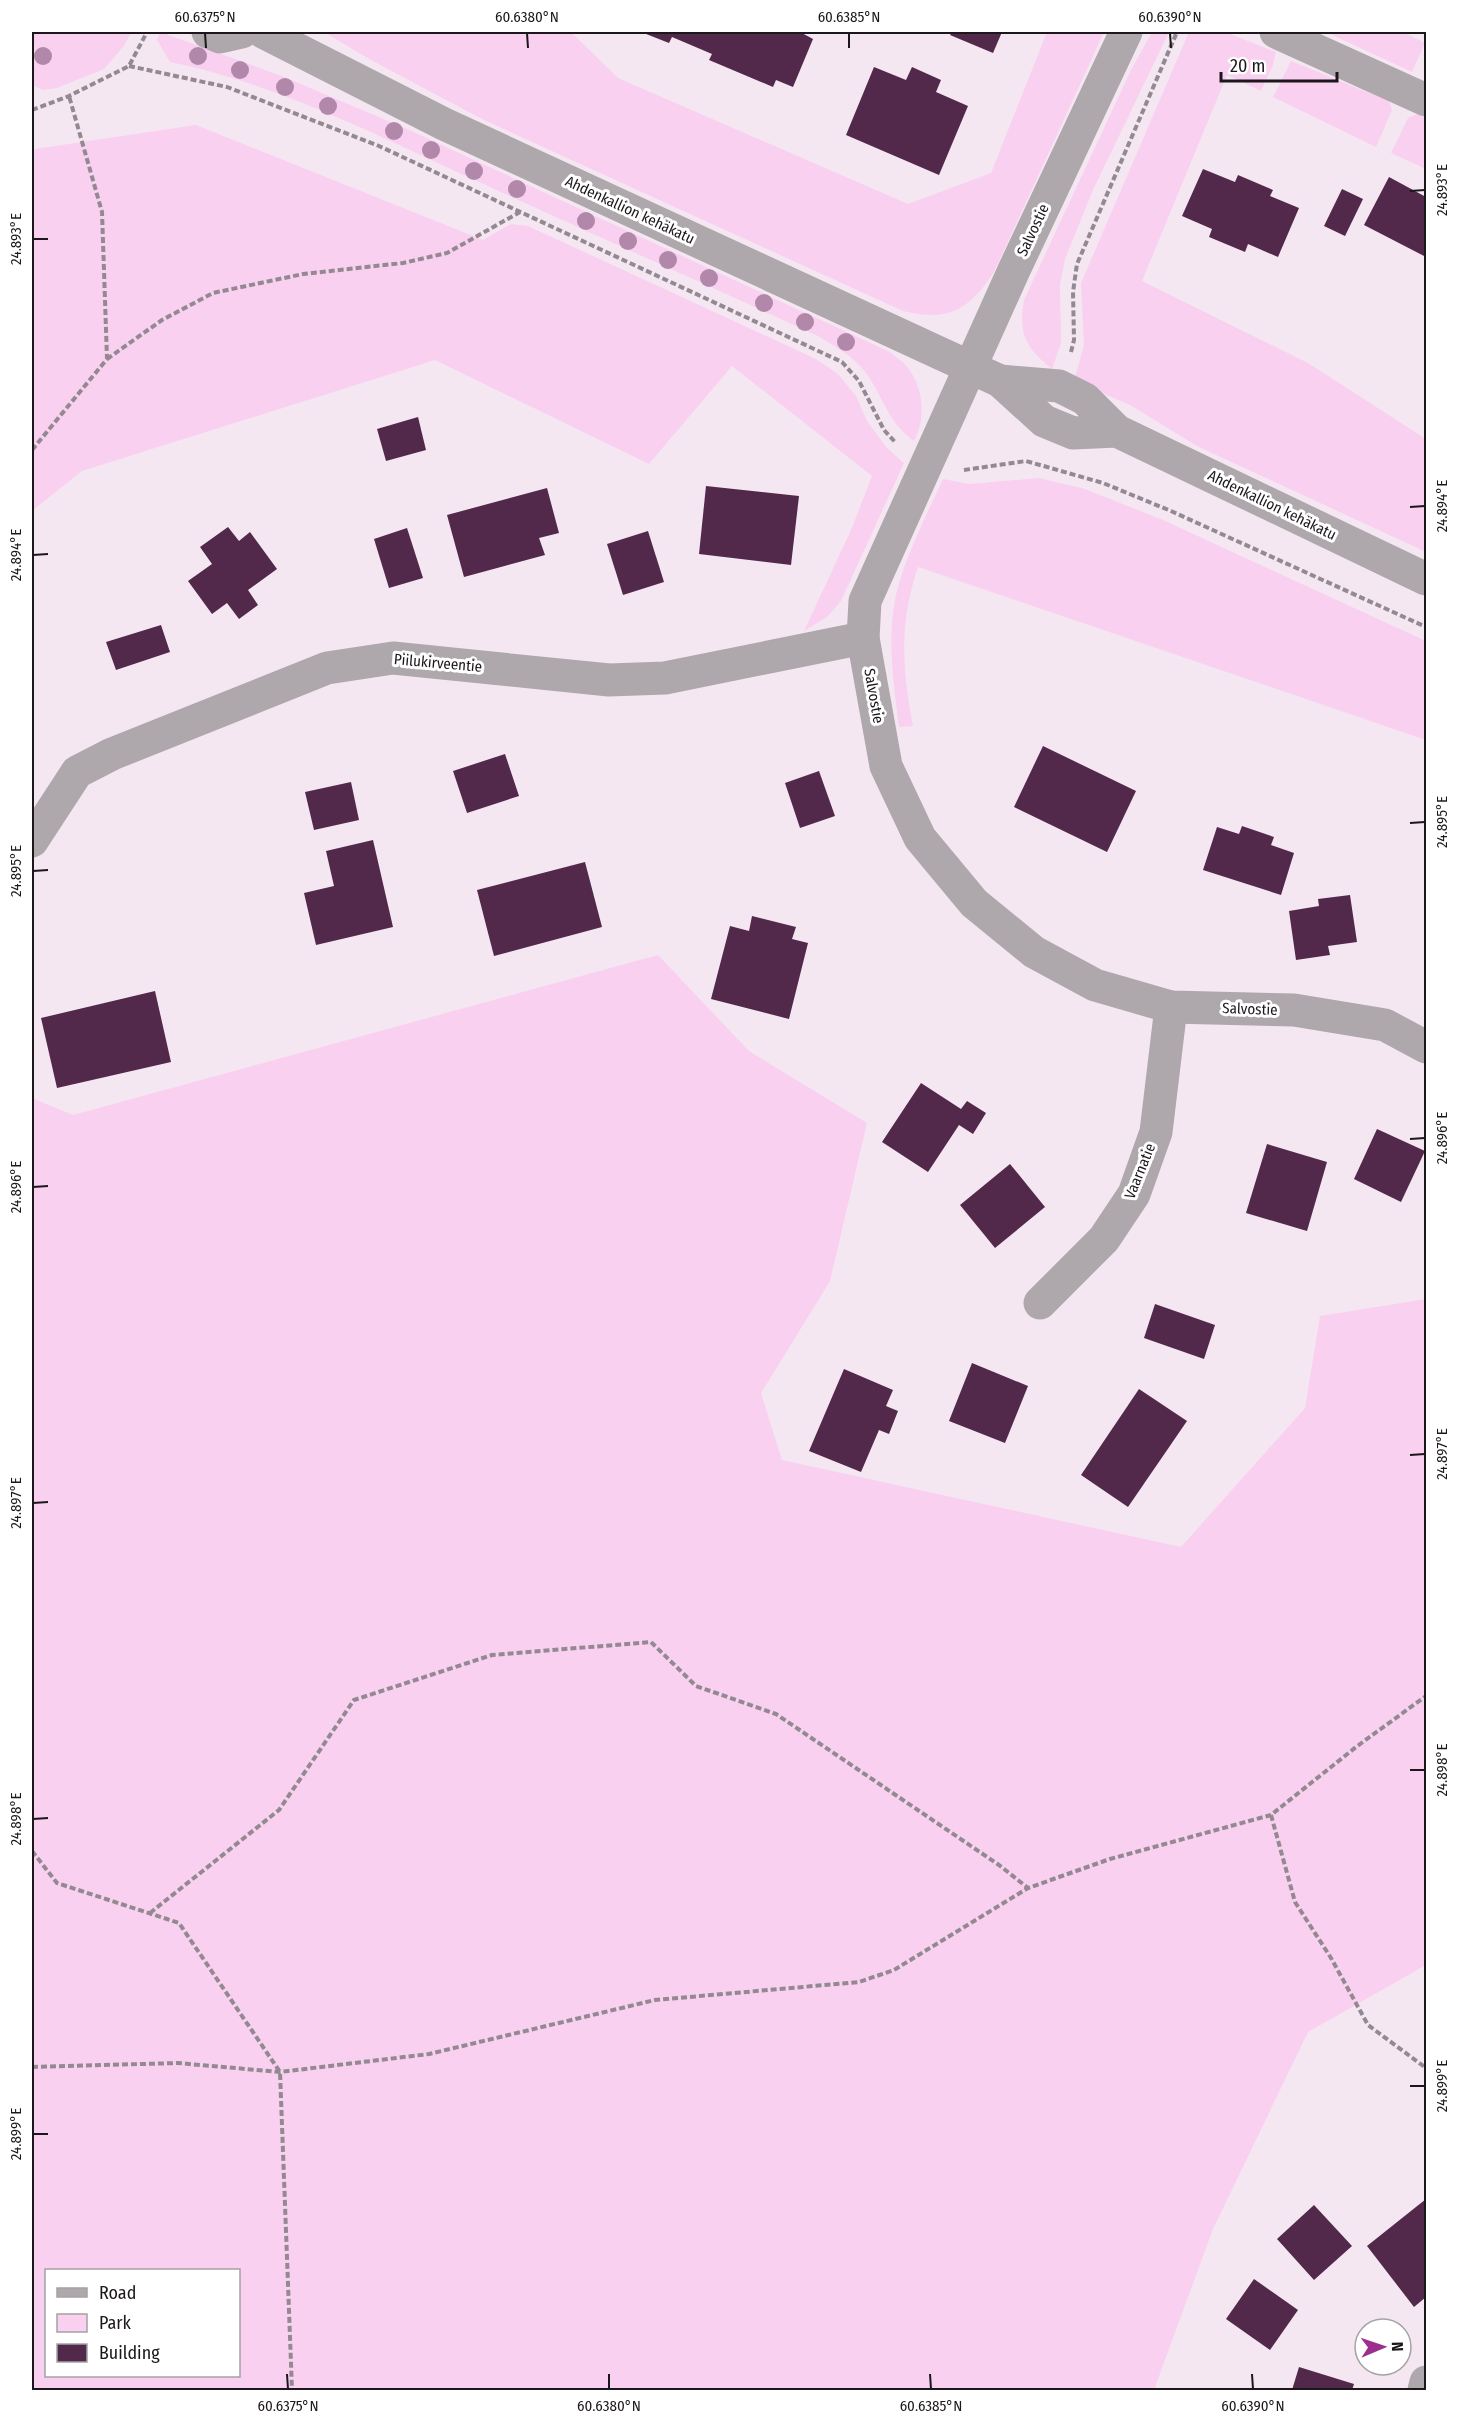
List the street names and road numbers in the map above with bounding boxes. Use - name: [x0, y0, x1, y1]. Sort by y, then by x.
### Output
- street label: Ahdenkallion kehäkatu: [563, 172, 697, 248]
- street label: Salvostie: [1013, 201, 1053, 259]
- street label: Ahdenkallion kehäkatu: [1205, 466, 1339, 544]
- street label: Piilukirveentie: [393, 650, 483, 676]
- street label: Salvostie: [860, 667, 888, 725]
- street label: Salvostie: [1222, 999, 1278, 1019]
- street label: Vaarnatie: [1121, 1141, 1159, 1201]

